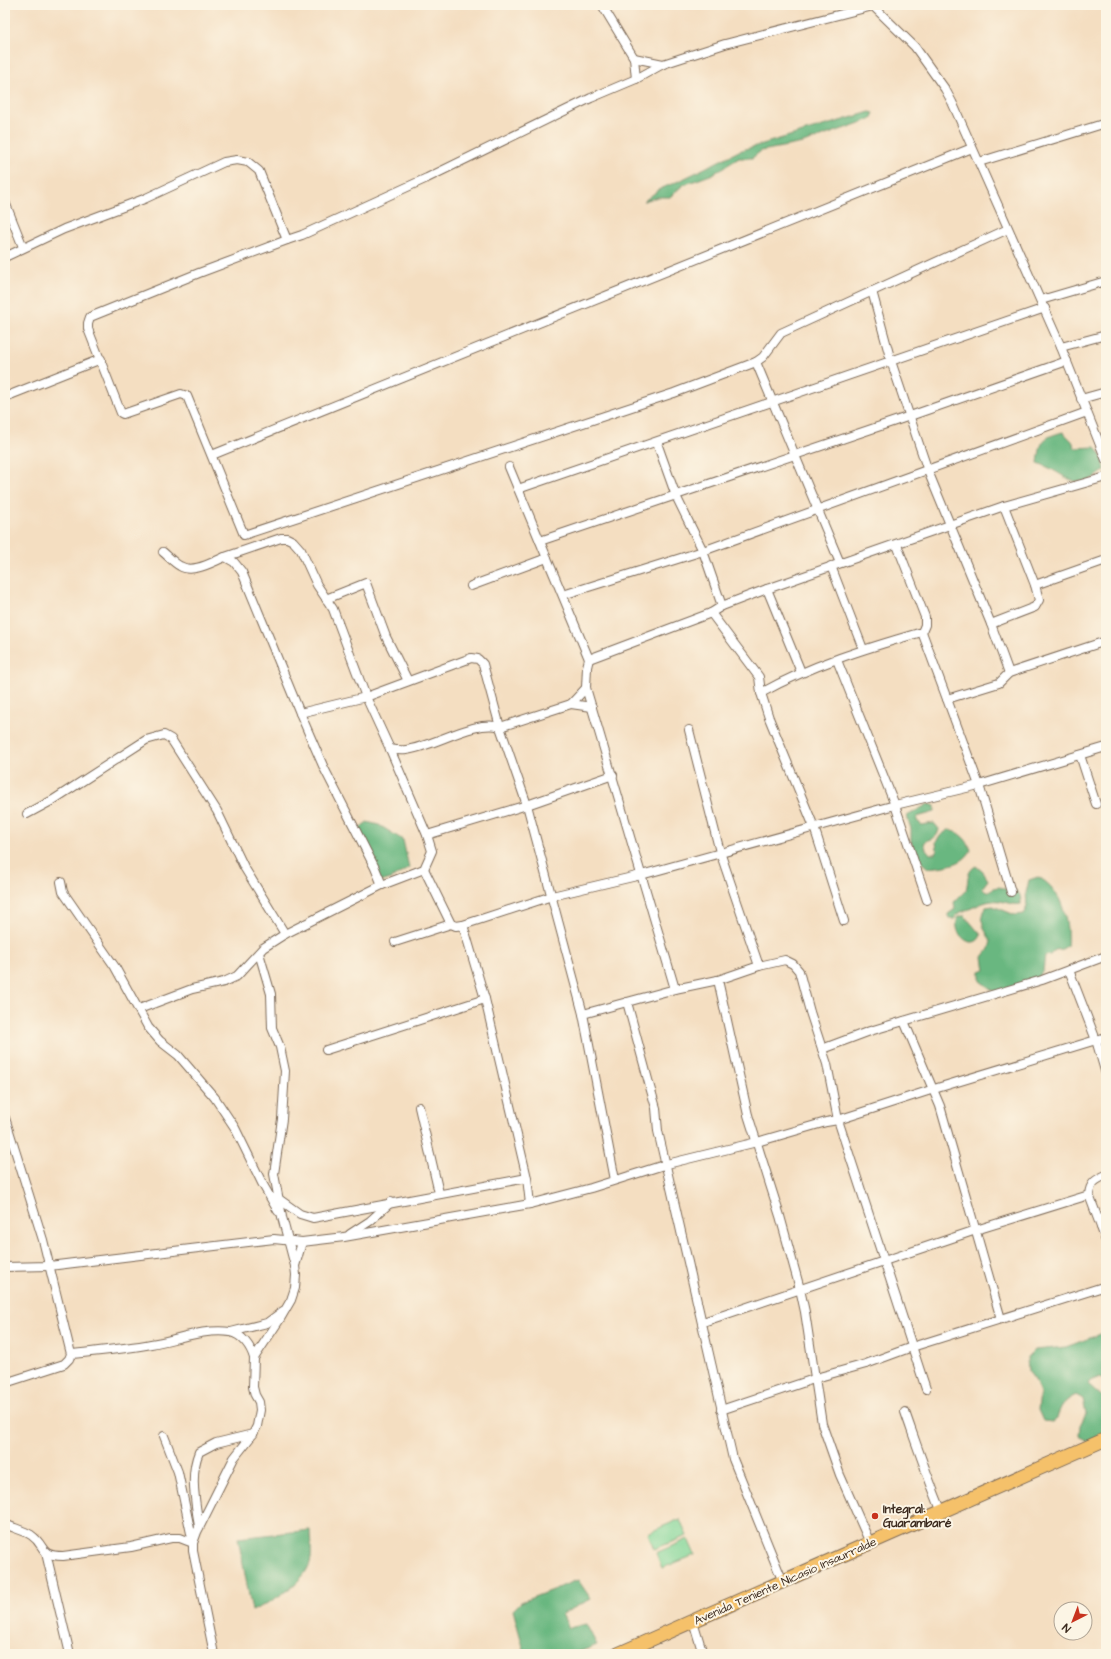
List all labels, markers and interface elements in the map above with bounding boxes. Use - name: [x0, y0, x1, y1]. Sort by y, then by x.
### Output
- place label: Integral: Guarambaré: [883, 1501, 952, 1532]
- marker: Integral: Guarambaré: [870, 1511, 880, 1521]
- street label: Avenida Teniente Nicasio Insaurralde: [691, 1533, 880, 1630]
- north arrow: [1053, 1601, 1093, 1641]
- text: N: [1059, 1620, 1074, 1636]

